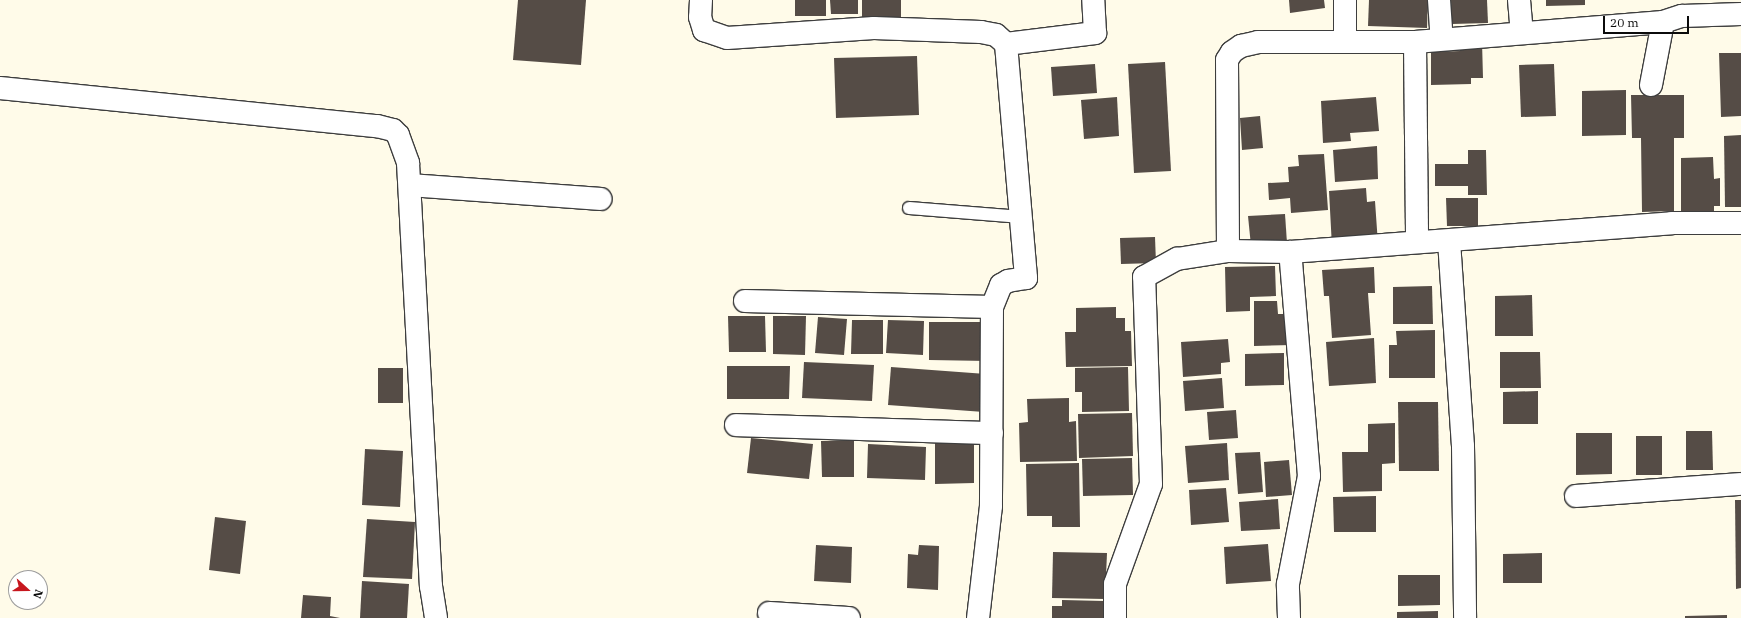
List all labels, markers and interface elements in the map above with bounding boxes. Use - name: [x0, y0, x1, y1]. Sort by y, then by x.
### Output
- scale bar: [1605, 8, 1691, 34]
- text: 20 m: [1610, 15, 1639, 30]
- north arrow: [8, 570, 48, 610]
- text: N: [30, 587, 46, 601]

